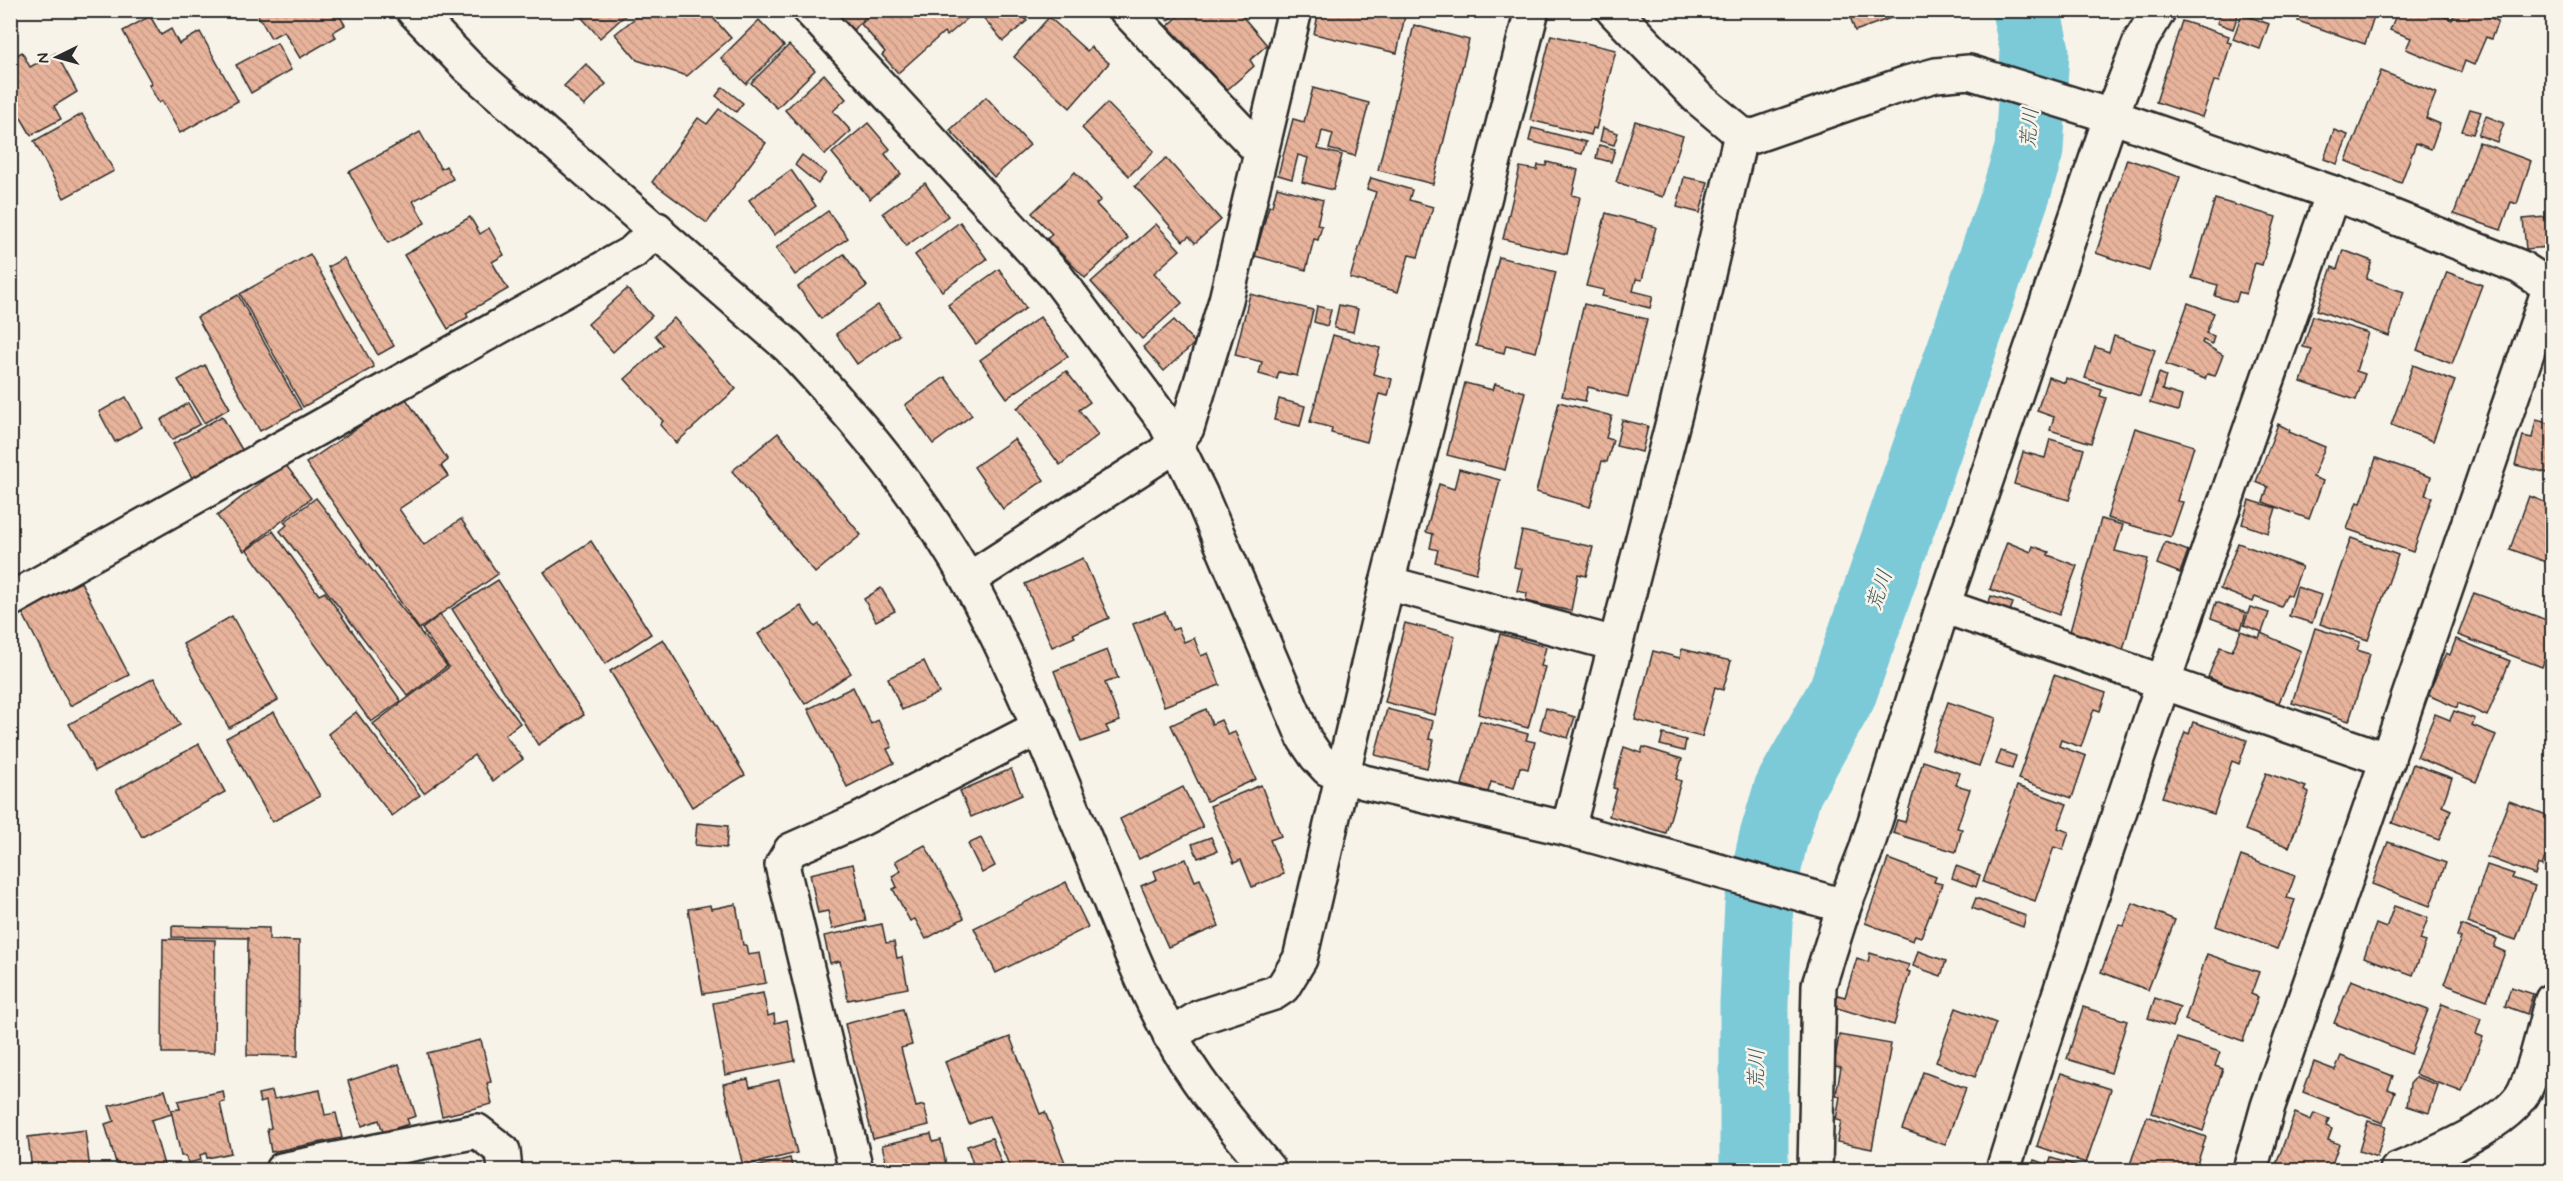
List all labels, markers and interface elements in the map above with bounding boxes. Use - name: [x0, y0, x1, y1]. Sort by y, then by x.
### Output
- north arrow: [27, 27, 87, 87]
- text: N: [33, 52, 54, 64]
- water label: 荒川: [2014, 106, 2046, 150]
- water label: 荒川: [1860, 566, 1900, 615]
- water label: 荒川: [1743, 1048, 1771, 1090]

